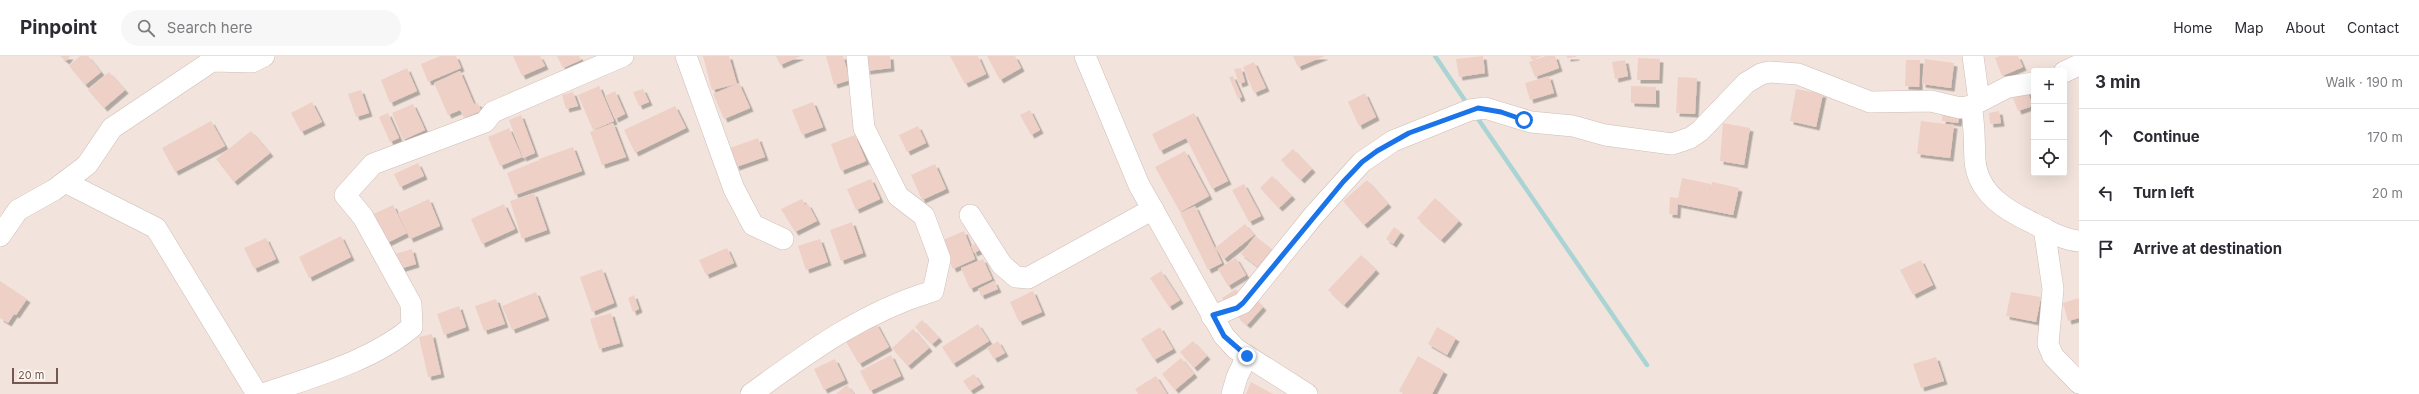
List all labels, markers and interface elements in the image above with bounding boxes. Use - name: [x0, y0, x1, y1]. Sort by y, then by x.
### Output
- search box: [121, 10, 401, 46]
- text: Pinpoint: [20, 16, 97, 39]
- icon: search: [135, 17, 157, 39]
- text: Search here: [167, 18, 253, 37]
- text: Home: [2173, 19, 2212, 36]
- text: Map: [2234, 19, 2264, 36]
- text: About: [2286, 19, 2325, 36]
- text: Contact: [2347, 19, 2399, 36]
- map controls: [2031, 68, 2067, 176]
- button: +: [2031, 68, 2067, 104]
- text: 3 min: [2095, 72, 2141, 92]
- text: Walk · 190 m: [2326, 74, 2403, 90]
- button: −: [2031, 104, 2067, 140]
- route start: [1515, 111, 1533, 129]
- icon: ahead: [2095, 126, 2117, 148]
- text: Continue: [2133, 127, 2200, 146]
- text: 170 m: [2367, 129, 2403, 145]
- button: locate: [2031, 140, 2067, 176]
- icon: left: [2095, 182, 2117, 204]
- text: Turn left: [2133, 183, 2194, 202]
- text: 20 m: [2372, 185, 2403, 201]
- icon: arrive: [2095, 238, 2117, 260]
- text: Arrive at destination: [2133, 239, 2282, 258]
- route end: [1238, 347, 1256, 365]
- scale bar: [12, 366, 58, 385]
- text: 20 m: [18, 368, 44, 382]

